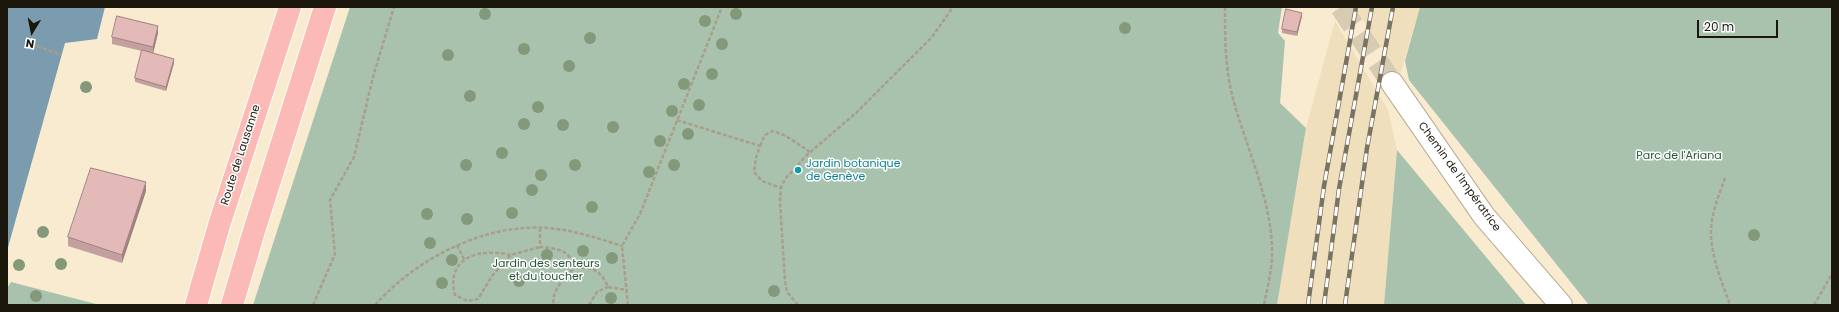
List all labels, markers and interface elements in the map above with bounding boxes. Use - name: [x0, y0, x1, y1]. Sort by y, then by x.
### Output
- north arrow: [12, 12, 52, 52]
- scale bar: [1699, 12, 1780, 38]
- text: 20 m: [1704, 18, 1734, 35]
- text: N: [24, 35, 35, 52]
- street label: Route de Lausanne: [218, 103, 264, 207]
- street label: Chemin de l'Impératrice: [1415, 120, 1503, 234]
- park label: Parc de l'Ariana: [1636, 149, 1722, 163]
- place label: Jardin botanique de Genève: [806, 157, 900, 183]
- marker: Jardin botanique de Genève: [793, 165, 803, 175]
- park label: Jardin des senteurs et du toucher: [492, 257, 600, 283]

